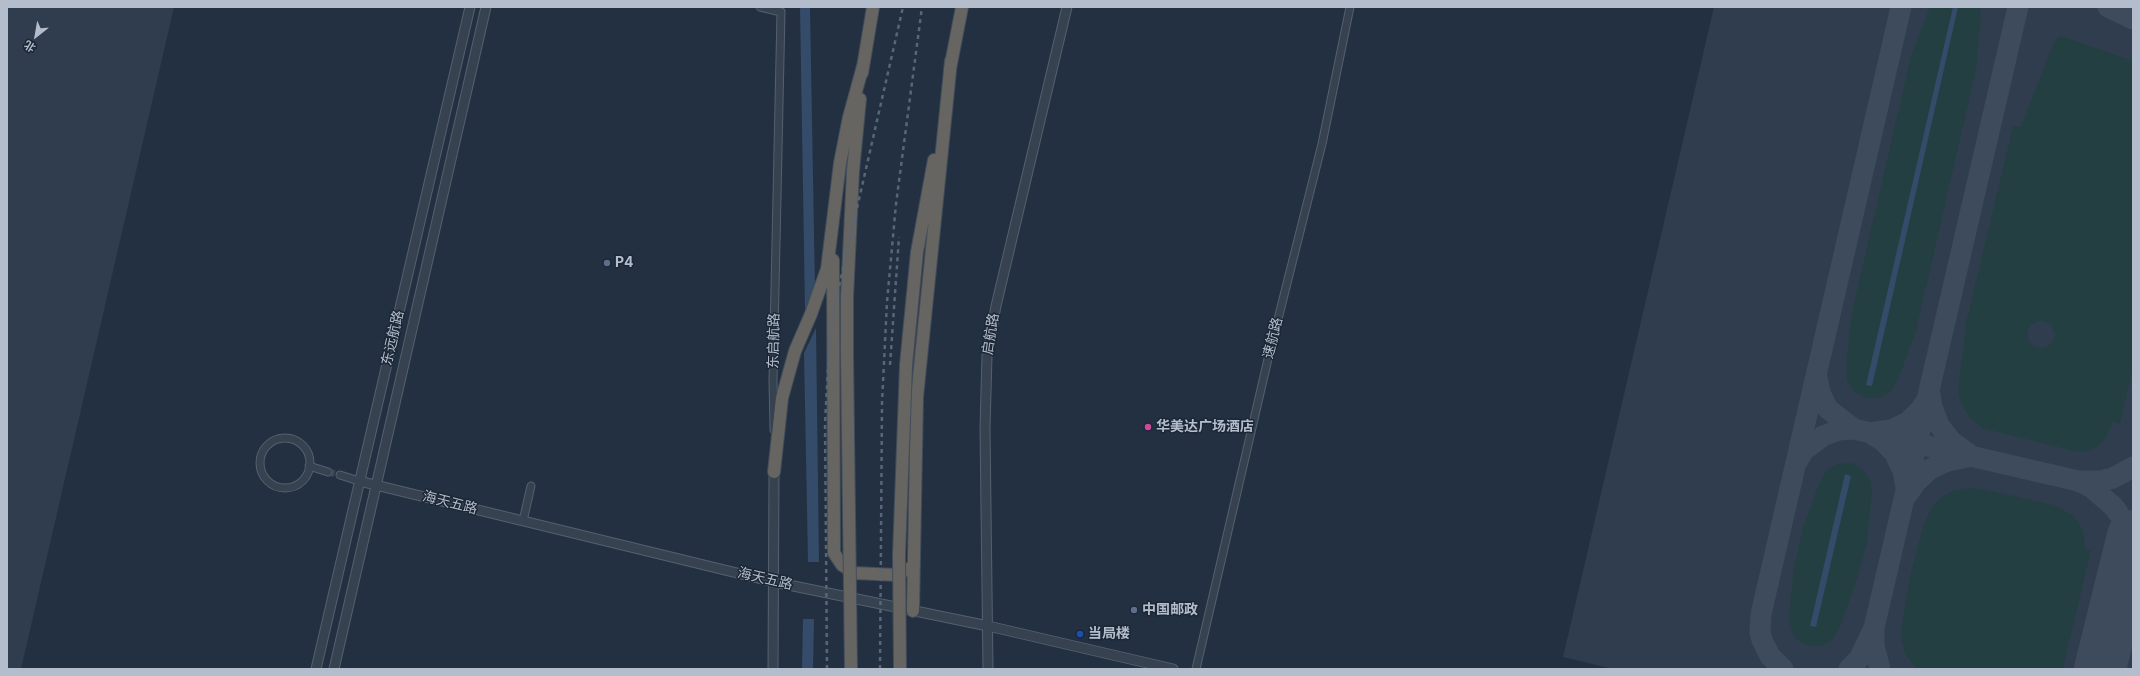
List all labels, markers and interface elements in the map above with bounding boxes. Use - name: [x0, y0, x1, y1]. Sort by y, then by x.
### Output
- north arrow: [16, 16, 56, 56]
- text: 北: [21, 37, 38, 55]
- place label: P4: [615, 255, 634, 271]
- marker: P4: [602, 258, 612, 268]
- street label: 东远航路: [379, 309, 407, 367]
- street label: 启航路: [979, 312, 1003, 356]
- street label: 东启航路: [765, 313, 783, 369]
- street label: 速航路: [1260, 316, 1286, 360]
- place label: 华美达广场酒店: [1156, 419, 1254, 435]
- marker: 华美达广场酒店: [1143, 422, 1153, 432]
- street label: 海天五路: [421, 488, 479, 518]
- street label: 海天五路: [736, 565, 794, 593]
- place label: 中国邮政: [1142, 602, 1198, 618]
- marker: 中国邮政: [1129, 605, 1139, 615]
- place label: 当局楼: [1088, 626, 1130, 642]
- marker: 当局楼: [1075, 629, 1085, 639]

